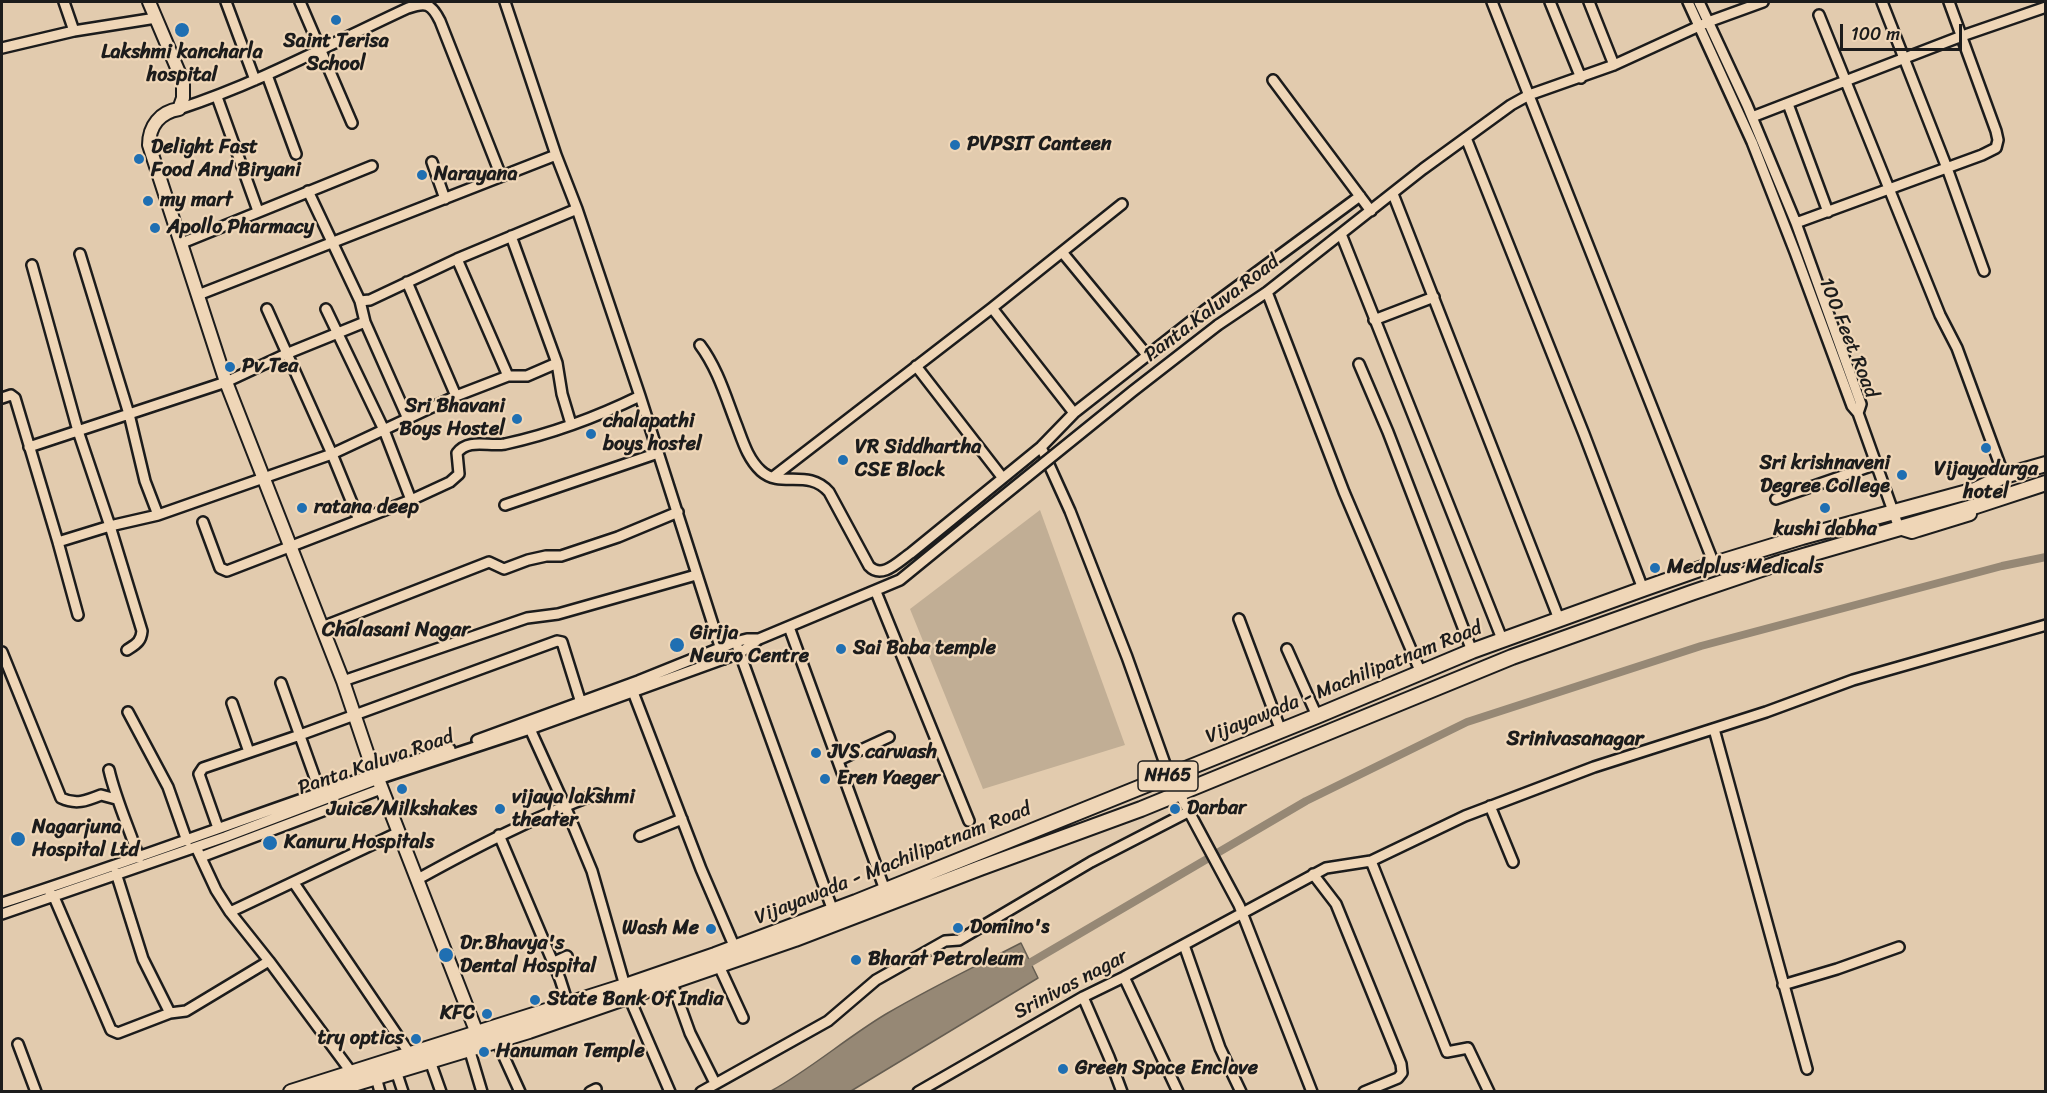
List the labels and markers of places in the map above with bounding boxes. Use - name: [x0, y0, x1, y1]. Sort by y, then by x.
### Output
- marker: Saint Terisa School: [329, 13, 343, 27]
- marker: Lakshmi kancharla hospital: [173, 21, 191, 39]
- place label: Saint Terisa School: [283, 30, 389, 77]
- place label: Lakshmi kancharla hospital: [101, 41, 263, 88]
- place label: PVPSIT Canteen: [967, 133, 1112, 157]
- place label: Delight Fast Food And Biryani: [151, 136, 301, 183]
- marker: PVPSIT Canteen: [948, 138, 962, 152]
- marker: Delight Fast Food And Biryani: [132, 152, 146, 166]
- place label: Narayana: [434, 163, 517, 187]
- marker: Narayana: [415, 168, 429, 182]
- place label: my mart: [160, 189, 233, 213]
- marker: my mart: [141, 194, 155, 208]
- place label: Apollo Pharmacy: [167, 216, 314, 240]
- marker: Apollo Pharmacy: [148, 221, 162, 235]
- place label: Pv Tea: [242, 355, 298, 379]
- marker: Pv Tea: [223, 360, 237, 374]
- place label: Sri Bhavani Boys Hostel: [399, 395, 505, 442]
- place label: chalapathi boys hostel: [603, 410, 702, 457]
- marker: Sri Bhavani Boys Hostel: [510, 412, 524, 426]
- marker: chalapathi boys hostel: [584, 427, 598, 441]
- place label: VR Siddhartha CSE Block: [855, 436, 981, 483]
- marker: Vijayadurga hotel: [1979, 441, 1993, 455]
- place label: Sri krishnaveni Degree College: [1759, 452, 1890, 499]
- marker: VR Siddhartha CSE Block: [836, 453, 850, 467]
- place label: Vijayadurga hotel: [1934, 458, 2038, 505]
- marker: Sri krishnaveni Degree College: [1895, 468, 1909, 482]
- place label: ratana deep: [314, 496, 419, 520]
- marker: ratana deep: [295, 501, 309, 515]
- marker: kushi dabha: [1818, 501, 1832, 515]
- place label: kushi dabha: [1773, 518, 1877, 542]
- place label: Medplus Medicals: [1667, 556, 1823, 580]
- marker: Medplus Medicals: [1648, 561, 1662, 575]
- place label: Girija Neuro Centre: [690, 622, 809, 669]
- marker: Girija Neuro Centre: [668, 636, 686, 654]
- place label: Sai Baba temple: [853, 637, 996, 661]
- marker: Sai Baba temple: [834, 642, 848, 656]
- place label: JVS carwash: [828, 741, 937, 765]
- marker: JVS carwash: [809, 746, 823, 760]
- place label: Eren Yaeger: [837, 767, 940, 791]
- marker: Eren Yaeger: [818, 772, 832, 786]
- marker: Juice/Milkshakes: [395, 782, 409, 796]
- place label: vijaya lakshmi theater: [512, 786, 635, 833]
- place label: Darbar: [1187, 797, 1246, 821]
- place label: Juice/Milkshakes: [327, 798, 477, 822]
- marker: vijaya lakshmi theater: [493, 802, 507, 816]
- marker: Darbar: [1168, 802, 1182, 816]
- place label: Nagarjuna Hospital Ltd: [32, 816, 139, 863]
- marker: Nagarjuna Hospital Ltd: [9, 830, 27, 848]
- place label: Kanuru Hospitals: [284, 831, 434, 855]
- marker: Kanuru Hospitals: [261, 834, 279, 852]
- place label: Domino's: [970, 916, 1049, 940]
- place label: Wash Me: [622, 917, 699, 941]
- marker: Domino's: [951, 921, 965, 935]
- marker: Wash Me: [704, 922, 718, 936]
- place label: Dr.Bhavya's Dental Hospital: [460, 932, 596, 979]
- marker: Dr.Bhavya's Dental Hospital: [437, 946, 455, 964]
- place label: Bharat Petroleum: [868, 948, 1024, 972]
- marker: Bharat Petroleum: [849, 953, 863, 967]
- place label: State Bank Of India: [547, 988, 724, 1012]
- marker: State Bank Of India: [528, 993, 542, 1007]
- place label: KFC: [440, 1002, 475, 1026]
- marker: KFC: [480, 1007, 494, 1021]
- place label: try optics: [317, 1027, 404, 1051]
- marker: try optics: [409, 1032, 423, 1046]
- place label: Hanuman Temple: [496, 1040, 645, 1064]
- marker: Hanuman Temple: [477, 1045, 491, 1059]
- place label: Green Space Enclave: [1075, 1057, 1258, 1081]
- marker: Green Space Enclave: [1056, 1062, 1070, 1076]

